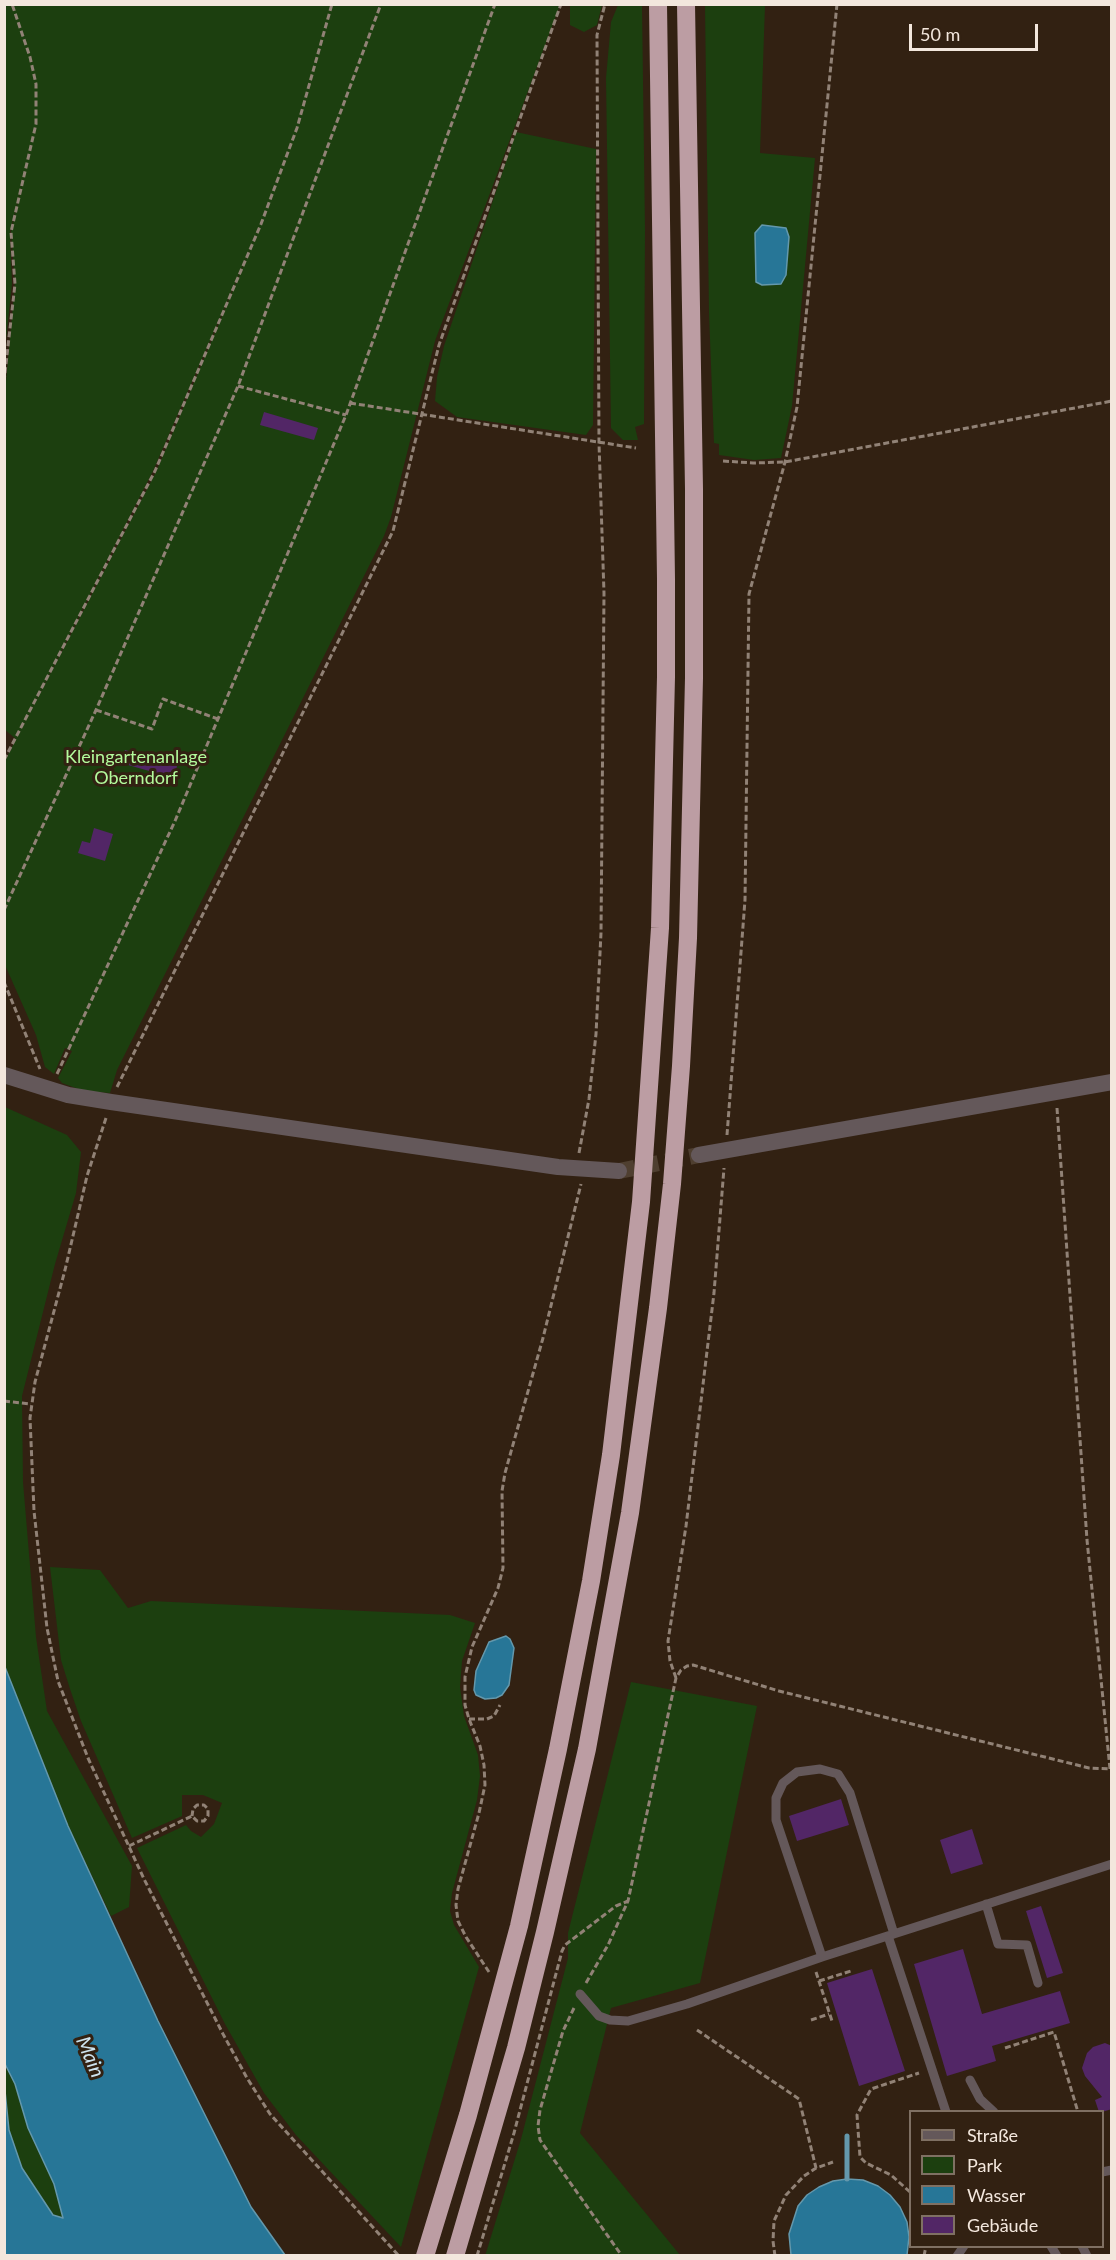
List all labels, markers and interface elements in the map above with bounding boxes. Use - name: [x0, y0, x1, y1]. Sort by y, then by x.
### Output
- scale bar: [912, 12, 1041, 50]
- text: 50 m: [920, 23, 960, 45]
- park label: Kleingartenanlage Oberndorf: [65, 746, 207, 789]
- water label: Main: [71, 2033, 109, 2081]
- legend: [909, 2110, 1104, 2248]
- text: Straße: [967, 2124, 1018, 2146]
- text: Park: [967, 2154, 1002, 2176]
- text: Wasser: [967, 2184, 1025, 2206]
- text: Gebäude: [967, 2214, 1038, 2236]

